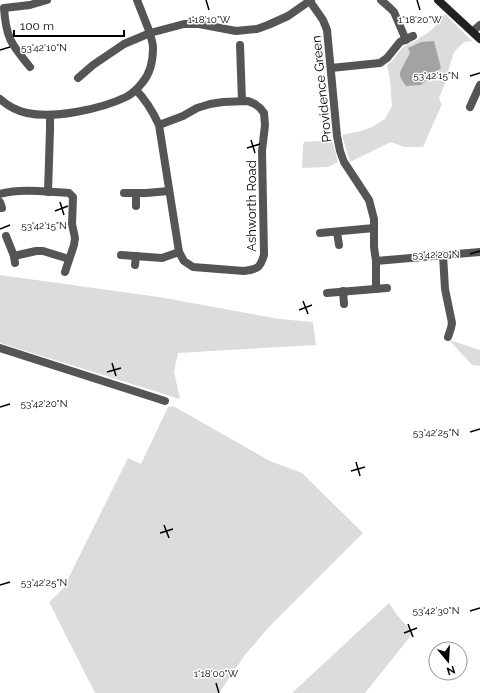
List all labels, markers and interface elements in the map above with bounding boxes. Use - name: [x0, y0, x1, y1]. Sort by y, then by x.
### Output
- scale bar: [14, 12, 124, 38]
- text: 1°18'10"W: [188, 14, 231, 25]
- text: 1°18'20"W: [398, 14, 442, 25]
- text: 100 m: [20, 19, 54, 33]
- street label: Providence Green: [308, 35, 335, 143]
- text: 53°42'10"N: [21, 42, 67, 53]
- text: 53°42'15"N: [413, 70, 459, 81]
- street label: Ashworth Road: [244, 160, 259, 252]
- text: 53°42'15"N: [21, 220, 67, 231]
- text: 53°42'20"N: [413, 249, 459, 260]
- text: 53°42'20"N: [21, 398, 67, 409]
- text: 53°42'25"N: [413, 427, 459, 438]
- text: 53°42'25"N: [21, 577, 67, 588]
- text: 53°42'30"N: [413, 605, 460, 616]
- north arrow: [428, 641, 468, 681]
- text: N: [445, 663, 457, 678]
- text: 1°18'00"W: [194, 668, 239, 679]

